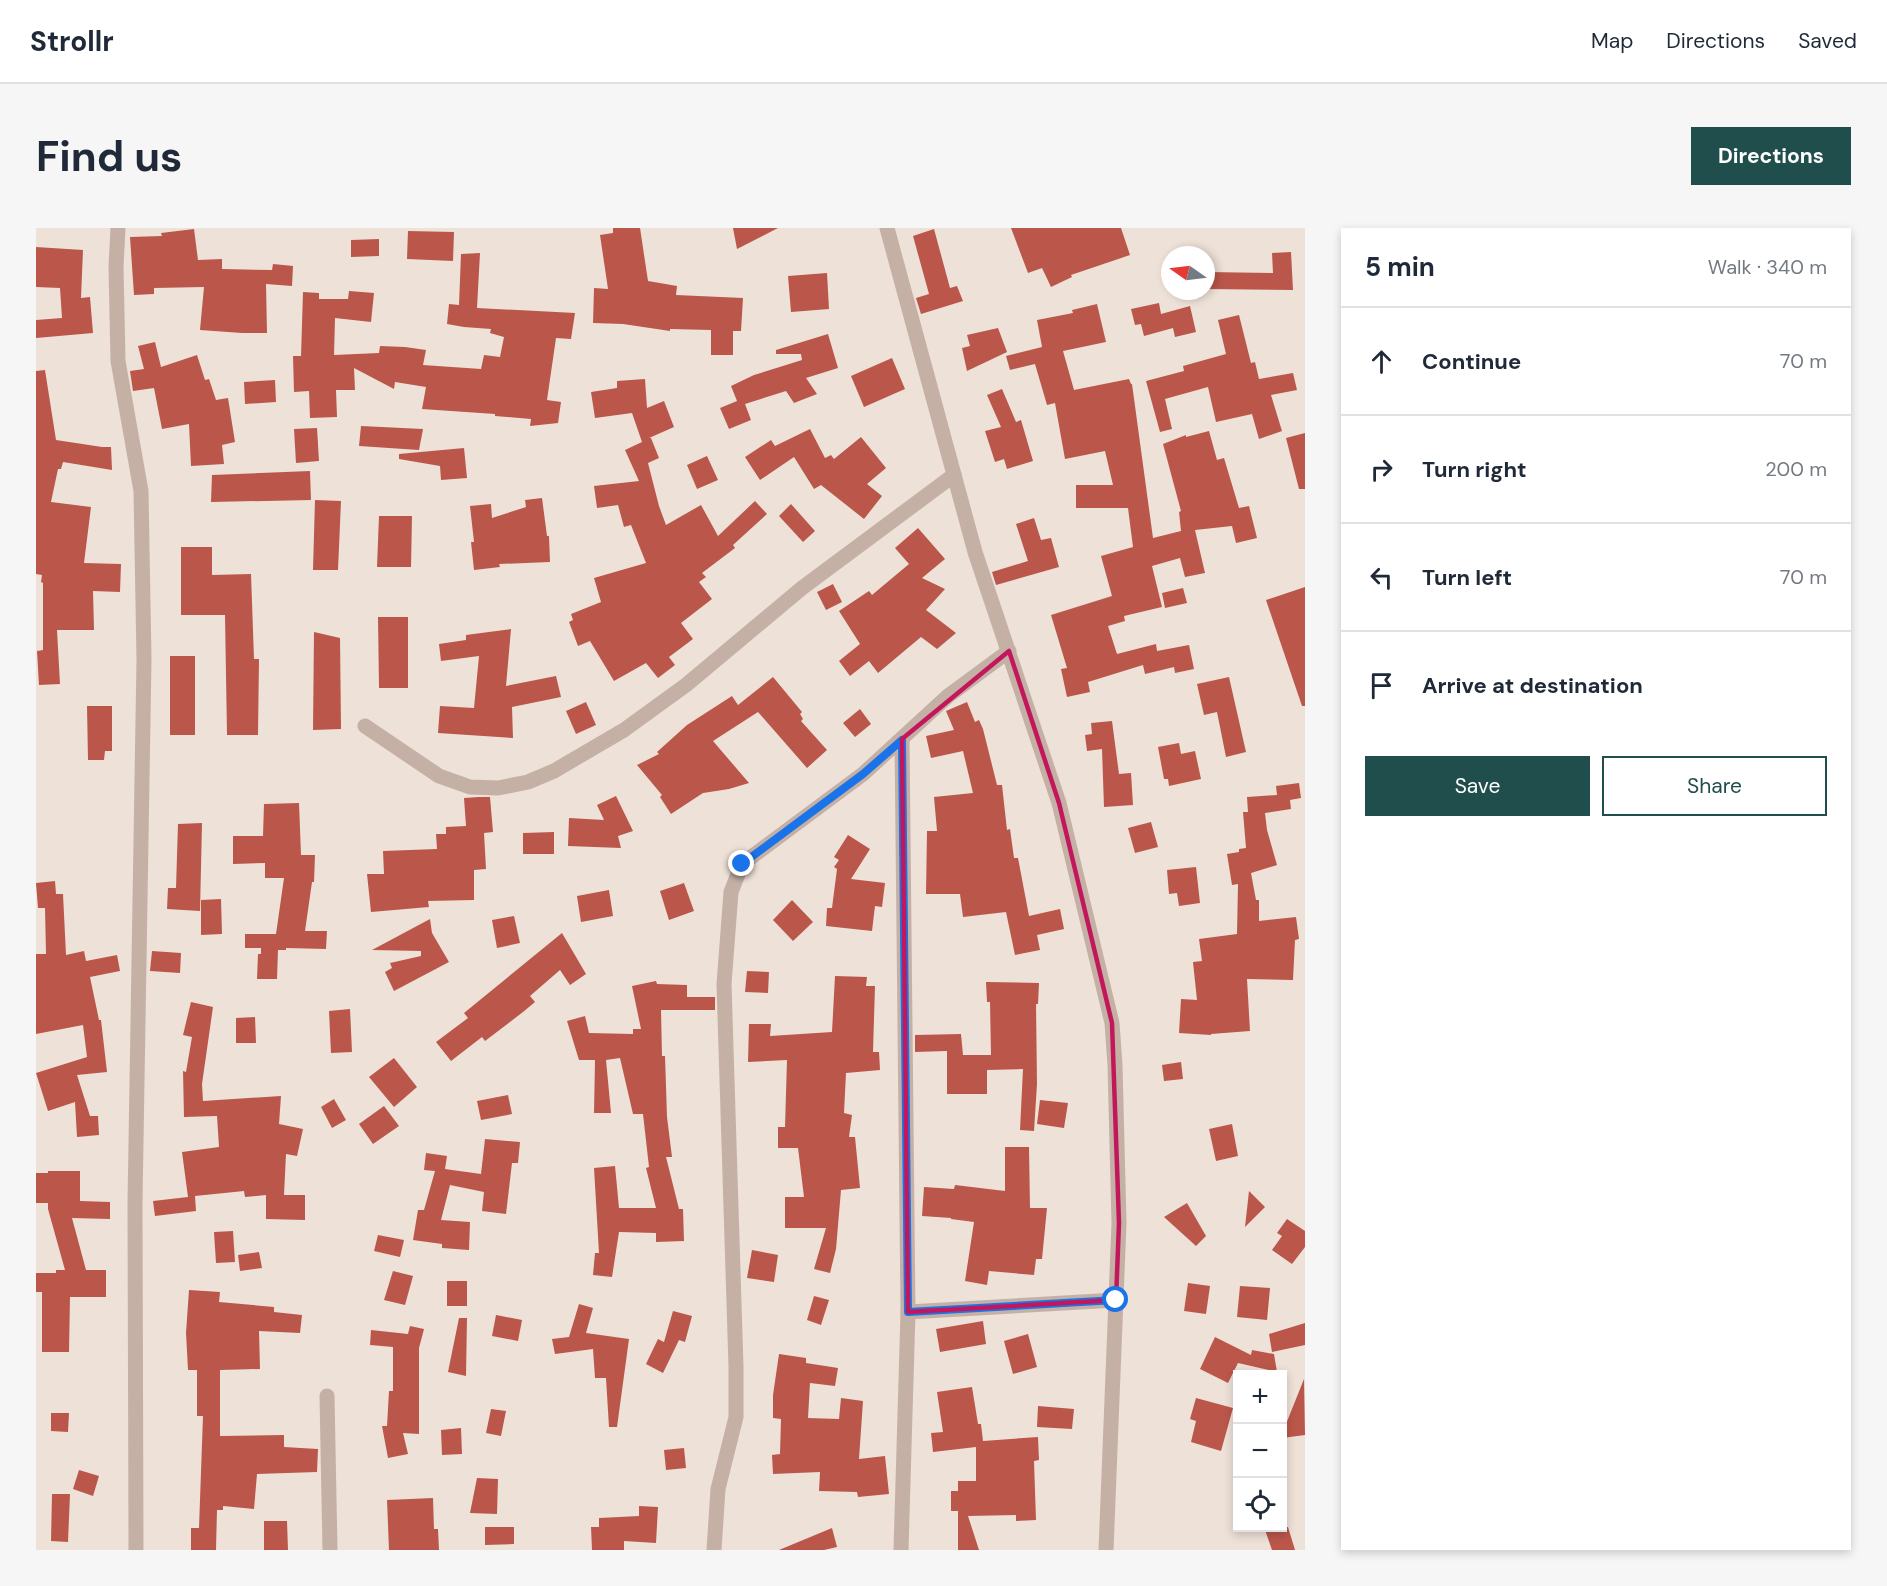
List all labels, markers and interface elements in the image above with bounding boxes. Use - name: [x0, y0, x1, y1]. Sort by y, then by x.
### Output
- text: Strollr: [30, 23, 114, 60]
- text: Map: [1591, 27, 1633, 55]
- text: Directions: [1666, 27, 1765, 55]
- text: Saved: [1798, 27, 1857, 55]
- button: Directions: [1691, 127, 1851, 185]
- text: Find us: [36, 129, 182, 184]
- north arrow: [1161, 246, 1215, 300]
- text: 5 min: [1365, 250, 1435, 284]
- text: Walk · 340 m: [1708, 254, 1827, 280]
- icon: ahead: [1365, 345, 1398, 378]
- text: Continue: [1422, 347, 1521, 376]
- text: 70 m: [1780, 348, 1827, 374]
- icon: right: [1365, 453, 1398, 486]
- text: Turn right: [1422, 455, 1527, 484]
- text: 200 m: [1765, 456, 1827, 482]
- icon: left: [1365, 561, 1398, 594]
- text: Turn left: [1422, 563, 1512, 592]
- text: 70 m: [1780, 564, 1827, 590]
- icon: arrive: [1365, 669, 1398, 702]
- text: Arrive at destination: [1422, 671, 1643, 700]
- button: Save: [1365, 756, 1590, 816]
- button: Share: [1602, 756, 1827, 816]
- route end: [728, 850, 754, 876]
- route start: [1102, 1286, 1128, 1312]
- map controls: [1233, 1370, 1287, 1532]
- button: +: [1233, 1370, 1287, 1424]
- button: −: [1233, 1424, 1287, 1478]
- button: locate: [1233, 1478, 1287, 1532]

